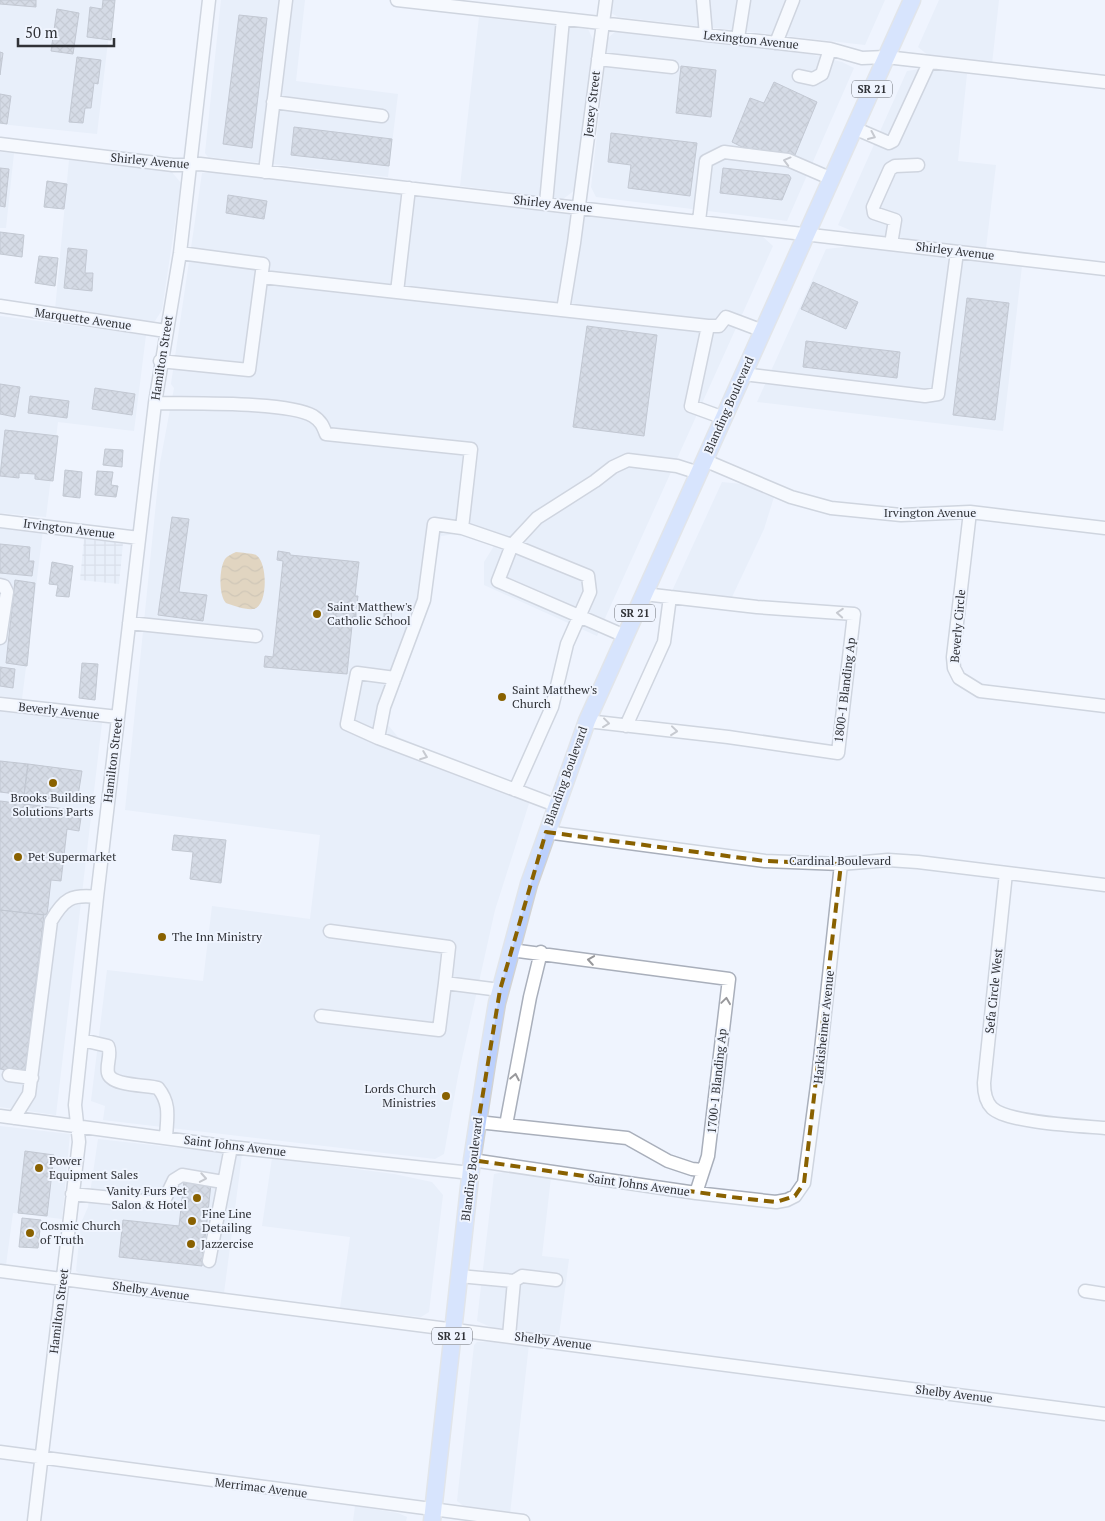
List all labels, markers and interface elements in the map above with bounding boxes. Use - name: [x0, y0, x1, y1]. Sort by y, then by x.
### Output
- scale bar: [18, 15, 114, 47]
- text: 50 m: [25, 22, 58, 42]
- street label: Lexington Avenue: [703, 27, 800, 52]
- street label: Jersey Street: [580, 69, 603, 138]
- road number: SR 21: [852, 80, 892, 98]
- one-way arrow: [867, 130, 876, 141]
- street label: Shirley Avenue: [110, 150, 190, 171]
- one-way arrow: [782, 156, 791, 167]
- street label: Shirley Avenue: [513, 192, 593, 215]
- street label: Shirley Avenue: [915, 238, 995, 263]
- street label: Marquette Avenue: [34, 304, 132, 333]
- street label: Hamilton Street: [147, 314, 176, 401]
- street label: Blanding Boulevard: [700, 354, 757, 456]
- street label: Irvington Avenue: [884, 505, 976, 520]
- street label: Irvington Avenue: [22, 515, 116, 542]
- street label: Beverly Circle: [947, 589, 968, 663]
- place label: Saint Matthew's Catholic School: [327, 599, 412, 628]
- road number: SR 21: [615, 604, 655, 622]
- one-way arrow: [836, 607, 844, 618]
- marker: Saint Matthew's Catholic School: [311, 608, 323, 620]
- street label: 1800-1 Blanding Ap: [831, 636, 858, 743]
- place label: Saint Matthew's Church: [512, 682, 597, 711]
- marker: Saint Matthew's Church: [496, 691, 508, 703]
- street label: Beverly Avenue: [18, 699, 100, 722]
- street label: Hamilton Street: [100, 716, 125, 803]
- one-way arrow: [603, 717, 611, 728]
- street label: Blanding Boulevard: [541, 724, 591, 828]
- one-way arrow: [670, 725, 678, 736]
- one-way arrow: [419, 749, 428, 760]
- marker: Brooks Building Solutions Parts: [47, 777, 59, 789]
- place label: Brooks Building Solutions Parts: [11, 790, 96, 819]
- place label: Pet Supermarket: [28, 849, 117, 864]
- marker: Pet Supermarket: [12, 851, 24, 863]
- street label: Cardinal Boulevard: [789, 853, 891, 868]
- place label: The Inn Ministry: [172, 929, 263, 944]
- marker: The Inn Ministry: [156, 931, 168, 943]
- street label: Sefa Circle West: [982, 947, 1006, 1034]
- one-way arrow: [586, 956, 595, 966]
- street label: Harkisheimer Avenue: [810, 969, 837, 1084]
- one-way arrow: [720, 997, 731, 1005]
- street label: 1700-1 Blanding Ap: [704, 1027, 729, 1134]
- one-way arrow: [510, 1072, 520, 1081]
- place label: Lords Church Ministries: [364, 1081, 436, 1110]
- marker: Lords Church Ministries: [440, 1090, 452, 1102]
- street label: Blanding Boulevard: [458, 1116, 485, 1222]
- street label: Saint Johns Avenue: [183, 1132, 287, 1159]
- place label: Power Equipment Sales: [49, 1153, 138, 1182]
- marker: Power Equipment Sales: [33, 1162, 45, 1174]
- street label: Saint Johns Avenue: [587, 1170, 691, 1199]
- one-way arrow: [199, 1172, 207, 1183]
- place label: Vanity Furs Pet Salon & Hotel: [106, 1183, 188, 1212]
- marker: Vanity Furs Pet Salon & Hotel: [191, 1192, 203, 1204]
- place label: Fine Line Detailing: [202, 1206, 252, 1235]
- marker: Fine Line Detailing: [186, 1215, 198, 1227]
- place label: Cosmic Church of Truth: [40, 1218, 121, 1247]
- marker: Cosmic Church of Truth: [24, 1227, 36, 1239]
- place label: Jazzercise: [201, 1236, 254, 1251]
- marker: Jazzercise: [185, 1238, 197, 1250]
- street label: Hamilton Street: [46, 1267, 71, 1354]
- street label: Shelby Avenue: [112, 1278, 190, 1303]
- road number: SR 21: [432, 1328, 472, 1344]
- street label: Shelby Avenue: [514, 1328, 592, 1353]
- street label: Shelby Avenue: [915, 1381, 993, 1406]
- street label: Merrimac Avenue: [214, 1474, 308, 1501]

